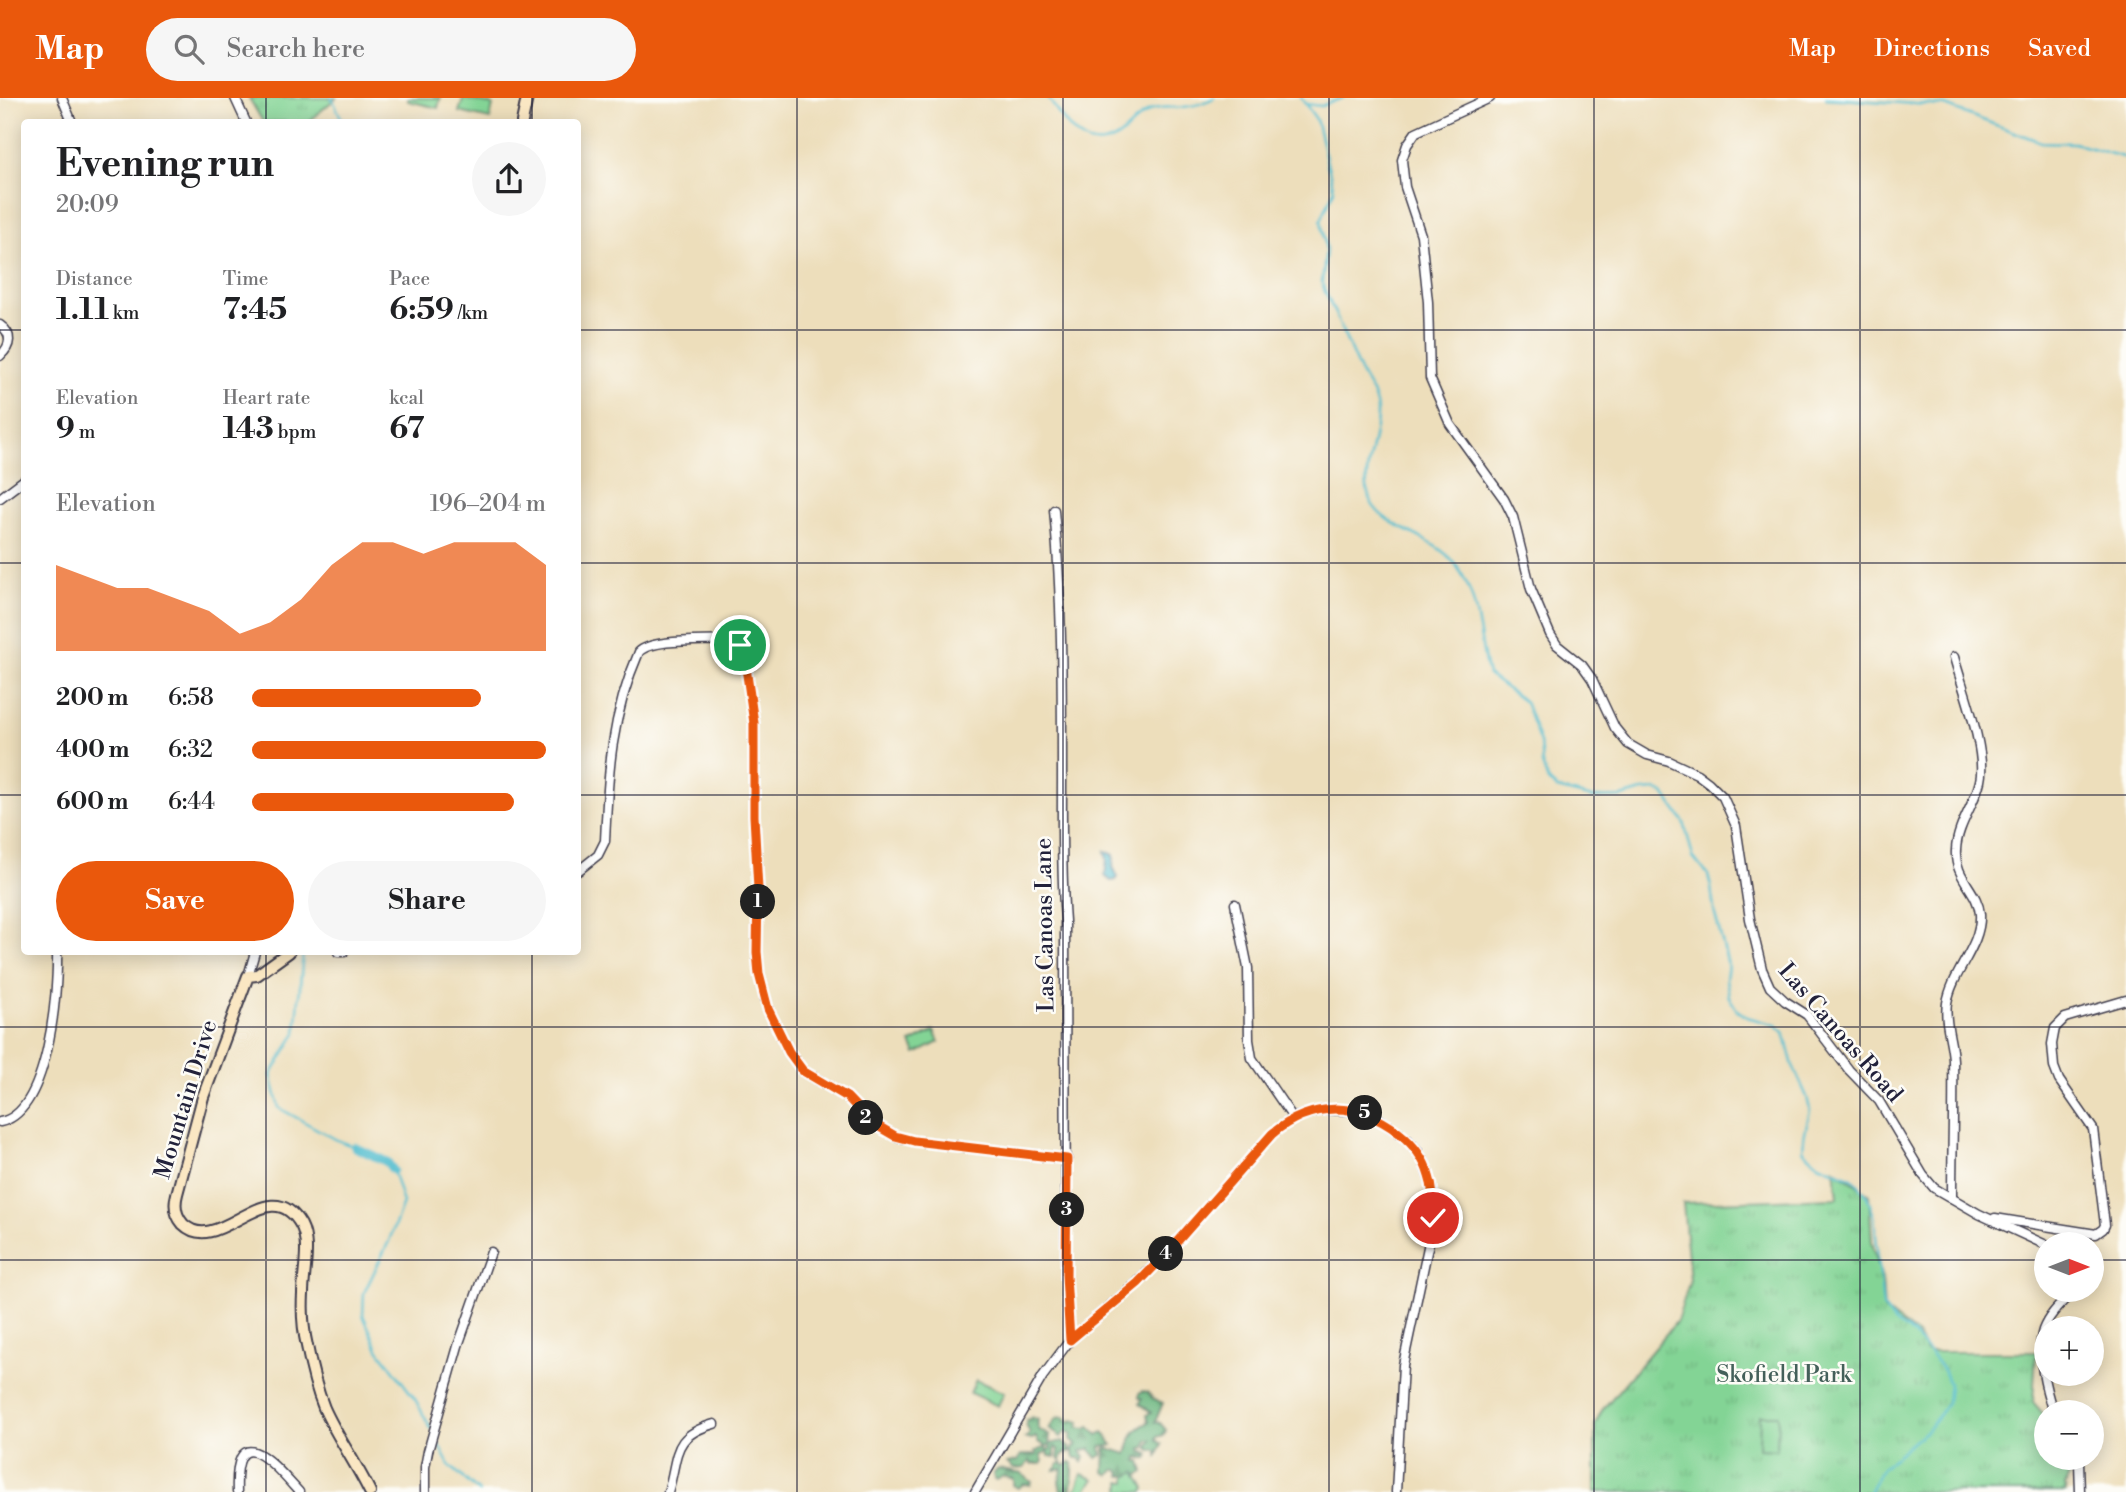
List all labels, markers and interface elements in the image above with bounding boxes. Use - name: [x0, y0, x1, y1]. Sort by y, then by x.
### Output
- search box: [146, 18, 636, 81]
- text: Map: [35, 29, 104, 70]
- icon: search: [170, 30, 208, 68]
- text: Search here: [226, 33, 365, 65]
- text: Map: [1789, 34, 1836, 64]
- text: Directions: [1874, 34, 1990, 64]
- text: Saved: [2028, 34, 2091, 64]
- text: Evening run: [56, 141, 274, 188]
- button: share: [472, 142, 546, 216]
- text: 20:09: [56, 191, 119, 219]
- text: Distance: [56, 267, 133, 291]
- text: Time: [223, 267, 268, 291]
- text: Pace: [389, 267, 430, 291]
- text: 1.11: [56, 291, 109, 329]
- text: 7:45: [223, 291, 287, 329]
- text: 6:59: [389, 291, 454, 329]
- text: km: [109, 301, 139, 325]
- text: /km: [454, 301, 488, 325]
- text: Elevation: [56, 386, 138, 410]
- text: Heart rate: [223, 386, 310, 410]
- text: kcal: [389, 386, 424, 410]
- text: 9: [56, 410, 75, 448]
- text: 143: [223, 410, 274, 448]
- text: 67: [389, 410, 425, 448]
- text: m: [75, 420, 95, 444]
- text: bpm: [274, 420, 316, 444]
- text: Elevation: [56, 490, 156, 518]
- text: 196–204 m: [430, 490, 546, 518]
- pin: [710, 615, 770, 675]
- icon: arrive: [721, 626, 759, 664]
- text: 200 m: [56, 684, 128, 712]
- text: 6:58: [168, 684, 214, 712]
- text: 400 m: [56, 736, 129, 764]
- text: 6:32: [168, 736, 213, 764]
- text: 600 m: [56, 788, 129, 816]
- text: 6:44: [168, 788, 215, 816]
- street label: Las Canoas Lane: [1029, 838, 1061, 1012]
- button: Save: [56, 861, 294, 941]
- button: Share: [308, 861, 546, 941]
- pin: 1: [740, 884, 776, 920]
- text: 1: [753, 889, 762, 913]
- street label: Las Canoas Road: [1772, 957, 1908, 1108]
- street label: Mountain Drive: [148, 1016, 223, 1182]
- pin: 5: [1348, 1096, 1382, 1130]
- pin: 2: [848, 1100, 884, 1136]
- text: 5: [1359, 1100, 1370, 1124]
- text: 2: [860, 1105, 871, 1129]
- pin: [1403, 1188, 1463, 1248]
- pin: 3: [1050, 1192, 1084, 1228]
- text: 3: [1061, 1197, 1072, 1221]
- icon: check: [1414, 1199, 1452, 1237]
- north arrow: [2034, 1232, 2104, 1302]
- map controls: [2034, 1232, 2104, 1470]
- pin: 4: [1148, 1236, 1184, 1272]
- text: 4: [1159, 1241, 1172, 1265]
- button: +: [2034, 1316, 2104, 1386]
- park label: Skofield Park: [1716, 1361, 1853, 1389]
- button: −: [2034, 1400, 2104, 1470]

